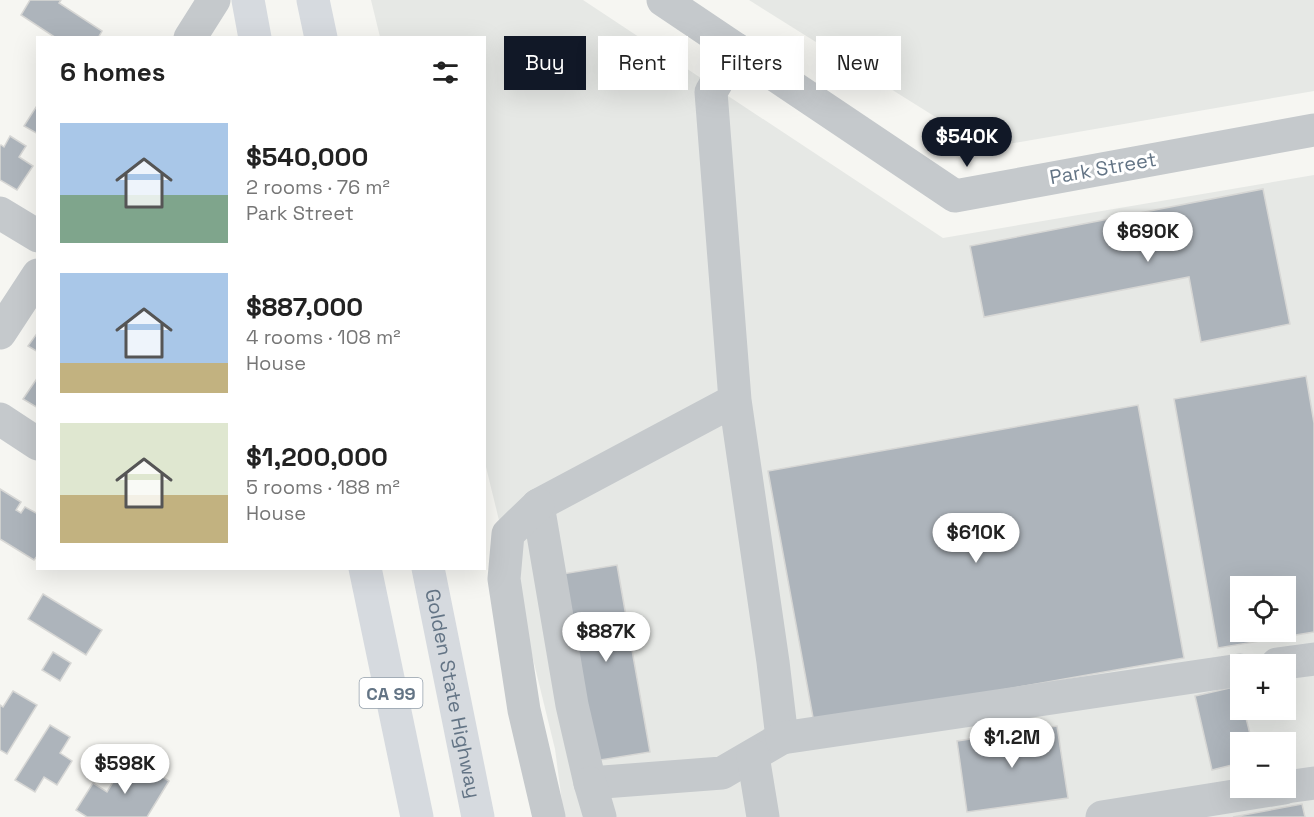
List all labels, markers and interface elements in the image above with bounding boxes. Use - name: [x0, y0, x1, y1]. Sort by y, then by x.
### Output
- chip: Buy: [504, 36, 586, 90]
- chip: Rent: [598, 36, 688, 90]
- chip: Filters: [700, 36, 804, 90]
- chip: New: [816, 36, 901, 90]
- text: 6 homes: [60, 55, 165, 89]
- icon: filters: [429, 56, 462, 89]
- pin: $540K: [925, 117, 1009, 168]
- text: $540K: [936, 123, 998, 149]
- text: $540,000: [246, 140, 368, 174]
- street label: Park Street: [1048, 146, 1158, 190]
- icon: home: [108, 147, 180, 219]
- text: 2 rooms · 76 m²: [246, 174, 390, 200]
- text: Park Street: [246, 200, 354, 226]
- pin: $690K: [1106, 212, 1190, 263]
- text: $690K: [1117, 218, 1179, 244]
- text: $887,000: [246, 290, 363, 324]
- icon: home: [108, 297, 180, 369]
- text: 4 rooms · 108 m²: [246, 324, 401, 350]
- text: House: [246, 350, 306, 376]
- text: $1,200,000: [246, 440, 388, 474]
- icon: home: [108, 447, 180, 519]
- text: 5 rooms · 188 m²: [246, 474, 400, 500]
- text: House: [246, 500, 306, 526]
- pin: $610K: [934, 513, 1018, 564]
- text: $610K: [947, 519, 1005, 545]
- map controls: [1230, 576, 1296, 798]
- button: locate: [1230, 576, 1296, 642]
- street label: Golden State Highway: [419, 586, 487, 801]
- pin: $887K: [564, 612, 648, 663]
- text: $887K: [576, 618, 636, 644]
- button: +: [1230, 654, 1296, 720]
- road number: CA 99: [360, 678, 422, 708]
- pin: $1.2M: [970, 718, 1054, 769]
- text: $1.2M: [984, 724, 1040, 750]
- button: −: [1230, 732, 1296, 798]
- pin: $598K: [83, 744, 167, 795]
- text: $598K: [95, 750, 156, 776]

